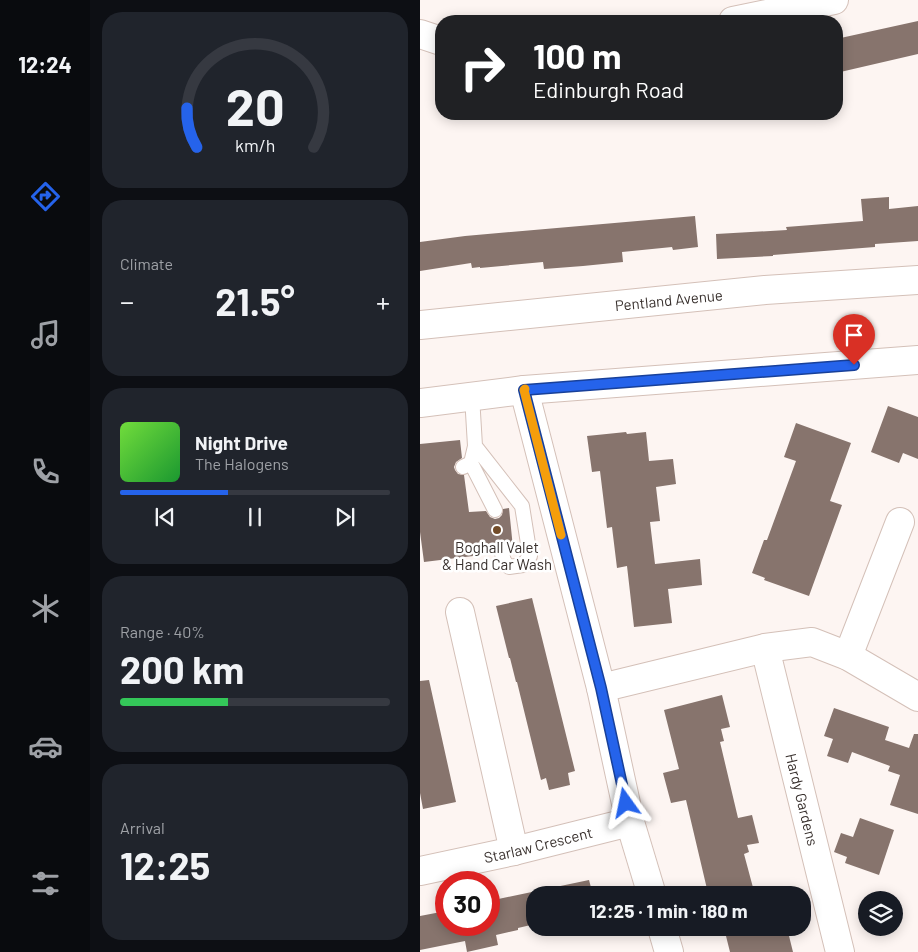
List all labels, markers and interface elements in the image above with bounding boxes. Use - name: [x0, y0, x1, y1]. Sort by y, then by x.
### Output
- text: 100 m: [533, 34, 622, 76]
- icon: right: [450, 35, 515, 100]
- text: 12:24: [18, 51, 72, 77]
- text: 20: [226, 74, 284, 136]
- text: Edinburgh Road: [533, 76, 684, 102]
- text: km/h: [235, 134, 275, 156]
- icon: directions: [28, 179, 63, 214]
- text: Climate: [120, 254, 173, 273]
- text: 21.5°: [215, 278, 295, 324]
- text: −: [120, 284, 134, 318]
- text: +: [376, 284, 390, 318]
- street label: Pentland Avenue: [614, 285, 723, 314]
- pin: [833, 314, 875, 365]
- icon: music: [28, 317, 63, 352]
- icon: arrive: [840, 321, 868, 349]
- text: Night Drive: [195, 431, 288, 454]
- icon: phone: [28, 454, 63, 489]
- text: The Halogens: [195, 454, 289, 473]
- icon: previous: [151, 503, 179, 531]
- icon: pause: [241, 503, 269, 531]
- icon: next: [331, 503, 359, 531]
- marker: Boghall Valet & Hand Car Wash: [491, 524, 503, 536]
- place label: Boghall Valet & Hand Car Wash: [442, 538, 552, 573]
- icon: climate: [28, 591, 63, 626]
- text: Range · 40%: [120, 622, 205, 641]
- text: 200 km: [120, 646, 244, 692]
- icon: car: [28, 729, 63, 764]
- street label: Hardy Gardens: [782, 751, 822, 848]
- position arrow: [599, 776, 651, 828]
- text: Arrival: [120, 818, 165, 837]
- street label: Starlaw Crescent: [482, 823, 594, 866]
- text: 12:25: [120, 842, 210, 888]
- icon: filters: [28, 866, 63, 901]
- speed limit sign: 30: [435, 871, 500, 936]
- map controls: [858, 891, 903, 936]
- button: layers: [858, 891, 903, 936]
- text: 12:25 · 1 min · 180 m: [589, 899, 748, 922]

